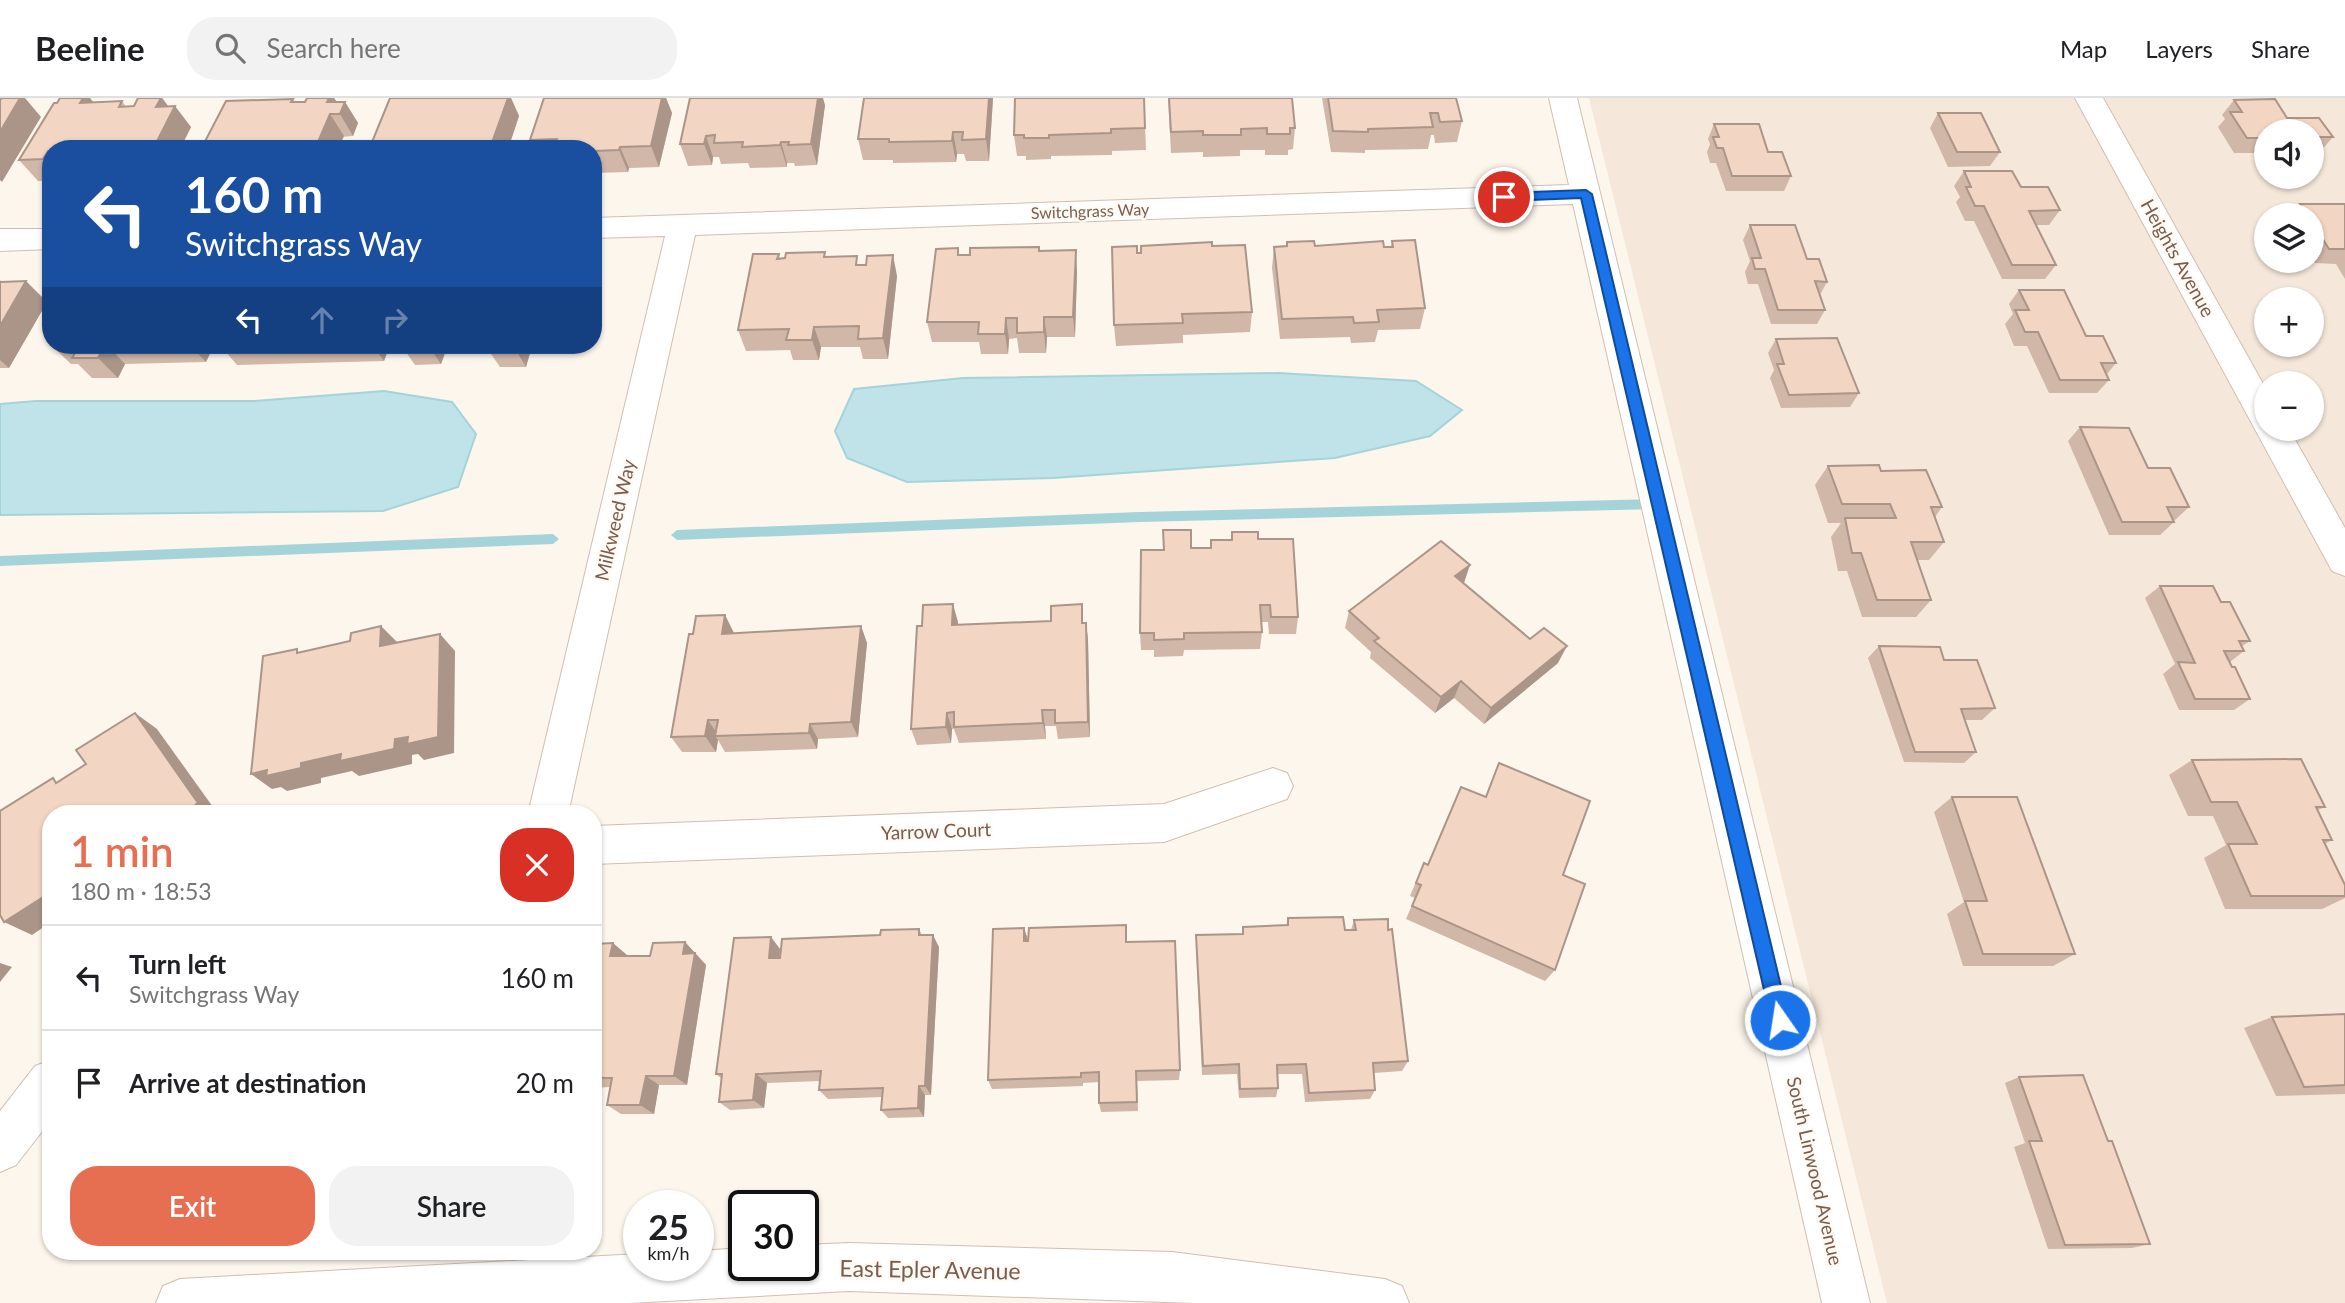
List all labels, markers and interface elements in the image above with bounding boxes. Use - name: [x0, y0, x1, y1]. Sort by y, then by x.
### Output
- search box: [187, 17, 677, 80]
- text: Beeline: [35, 28, 145, 68]
- icon: search: [211, 29, 249, 67]
- text: Search here: [267, 32, 401, 64]
- text: Map: [2060, 34, 2107, 63]
- text: Layers: [2145, 34, 2213, 63]
- text: Share: [2251, 34, 2310, 63]
- map controls: [2254, 119, 2324, 441]
- button: sound: [2254, 119, 2324, 189]
- text: 160 m: [185, 165, 323, 223]
- pin: [1474, 167, 1534, 227]
- icon: left: [70, 168, 161, 259]
- icon: arrive: [1485, 178, 1523, 216]
- street label: Heights Avenue: [2137, 195, 2220, 321]
- street label: Switchgrass Way: [1030, 199, 1150, 222]
- button: layers: [2254, 203, 2324, 273]
- text: Switchgrass Way: [185, 224, 422, 263]
- button: +: [2254, 287, 2324, 357]
- icon: left: [230, 301, 268, 339]
- icon: ahead: [303, 301, 341, 339]
- icon: right: [376, 301, 414, 339]
- button: −: [2254, 371, 2324, 441]
- street label: Milkweed Way: [589, 457, 640, 583]
- street label: Yarrow Court: [880, 817, 992, 844]
- text: 1 min: [70, 826, 174, 876]
- button: close: [500, 828, 574, 902]
- text: 180 m · 18:53: [70, 877, 212, 905]
- text: Turn left: [129, 948, 226, 980]
- icon: left: [70, 959, 108, 997]
- text: 160 m: [501, 962, 574, 994]
- text: Switchgrass Way: [129, 980, 299, 1008]
- position arrow: [1743, 983, 1817, 1057]
- icon: arrive: [70, 1064, 108, 1102]
- text: Arrive at destination: [129, 1067, 366, 1099]
- text: 20 m: [516, 1067, 574, 1099]
- street label: South Linwood Avenue: [1783, 1074, 1848, 1267]
- button: Exit: [70, 1166, 315, 1246]
- button: Share: [329, 1166, 574, 1246]
- speed limit sign: 30: [728, 1190, 819, 1281]
- text: 25: [648, 1205, 689, 1247]
- text: km/h: [647, 1242, 690, 1264]
- street label: East Epler Avenue: [839, 1253, 1021, 1285]

